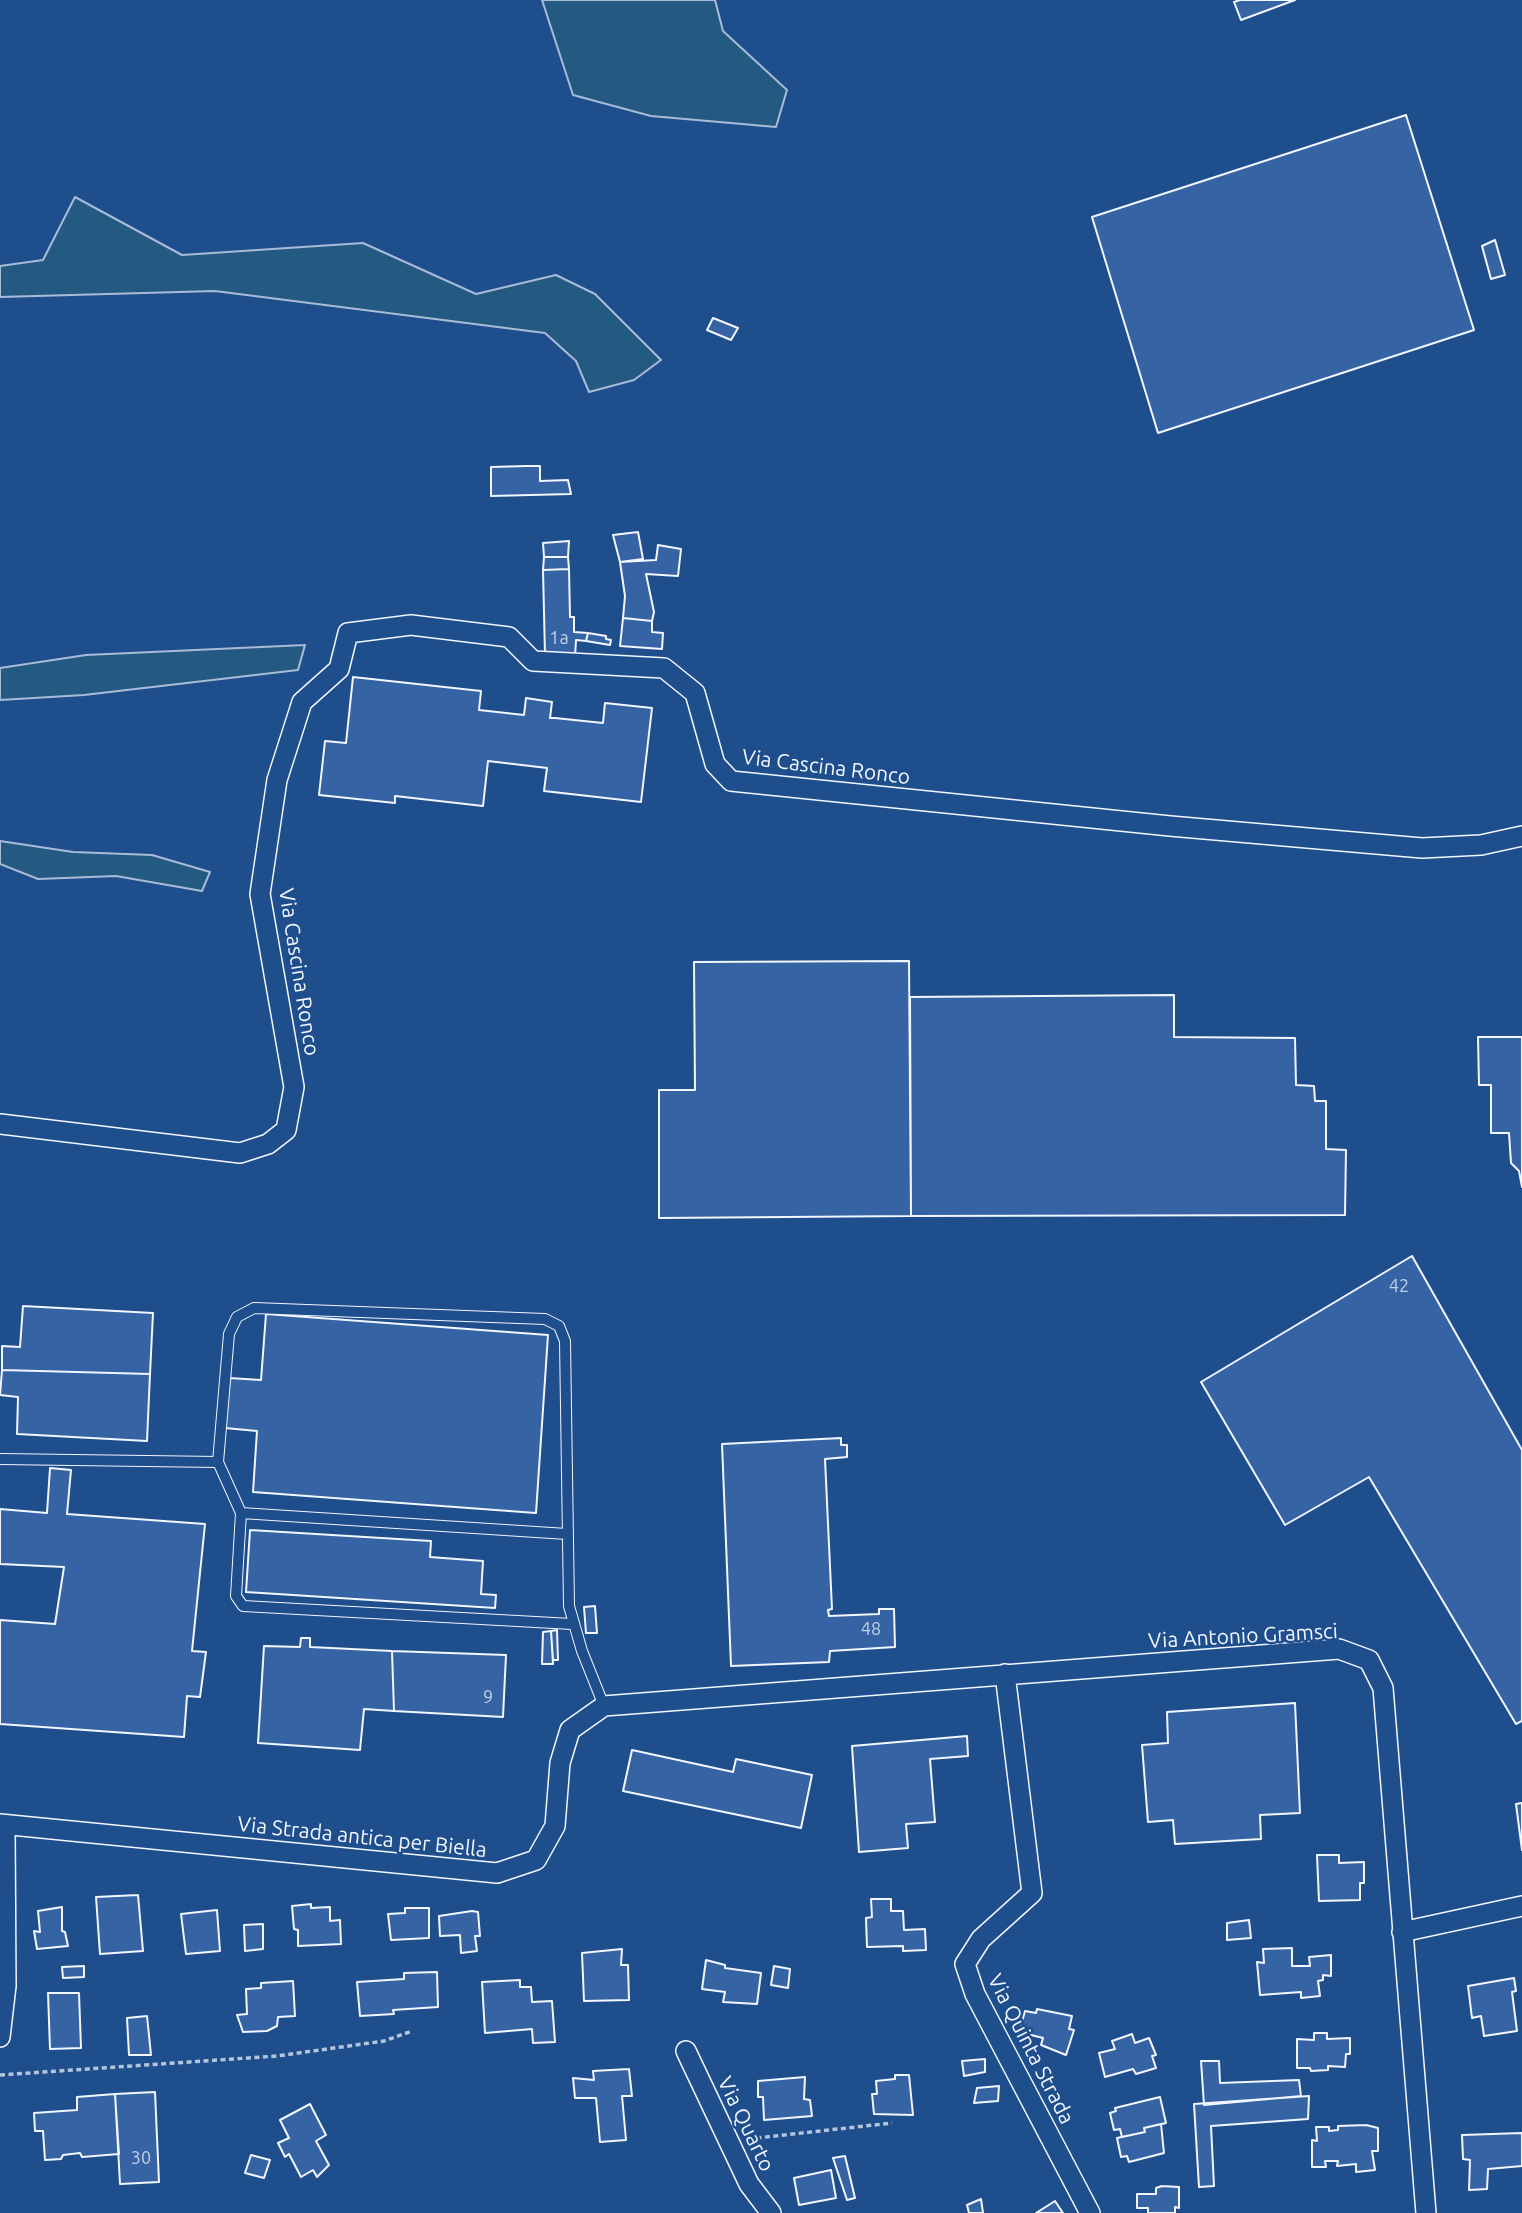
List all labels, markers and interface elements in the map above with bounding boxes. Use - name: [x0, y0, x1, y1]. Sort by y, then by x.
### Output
- house number: 1a: [549, 627, 569, 649]
- street label: Via Cascina Ronco: [740, 744, 912, 790]
- street label: Via Cascina Ronco: [273, 886, 325, 1058]
- house number: 42: [1389, 1275, 1409, 1297]
- house number: 48: [861, 1618, 881, 1640]
- street label: Via Antonio Gramsci: [1148, 1618, 1338, 1654]
- house number: 9: [483, 1686, 493, 1708]
- street label: Via Strada antica per Biella: [236, 1811, 488, 1863]
- street label: Via Quinta Strada: [982, 1970, 1080, 2128]
- street label: Via Quarto: [712, 2073, 780, 2175]
- house number: 30: [131, 2147, 151, 2169]

